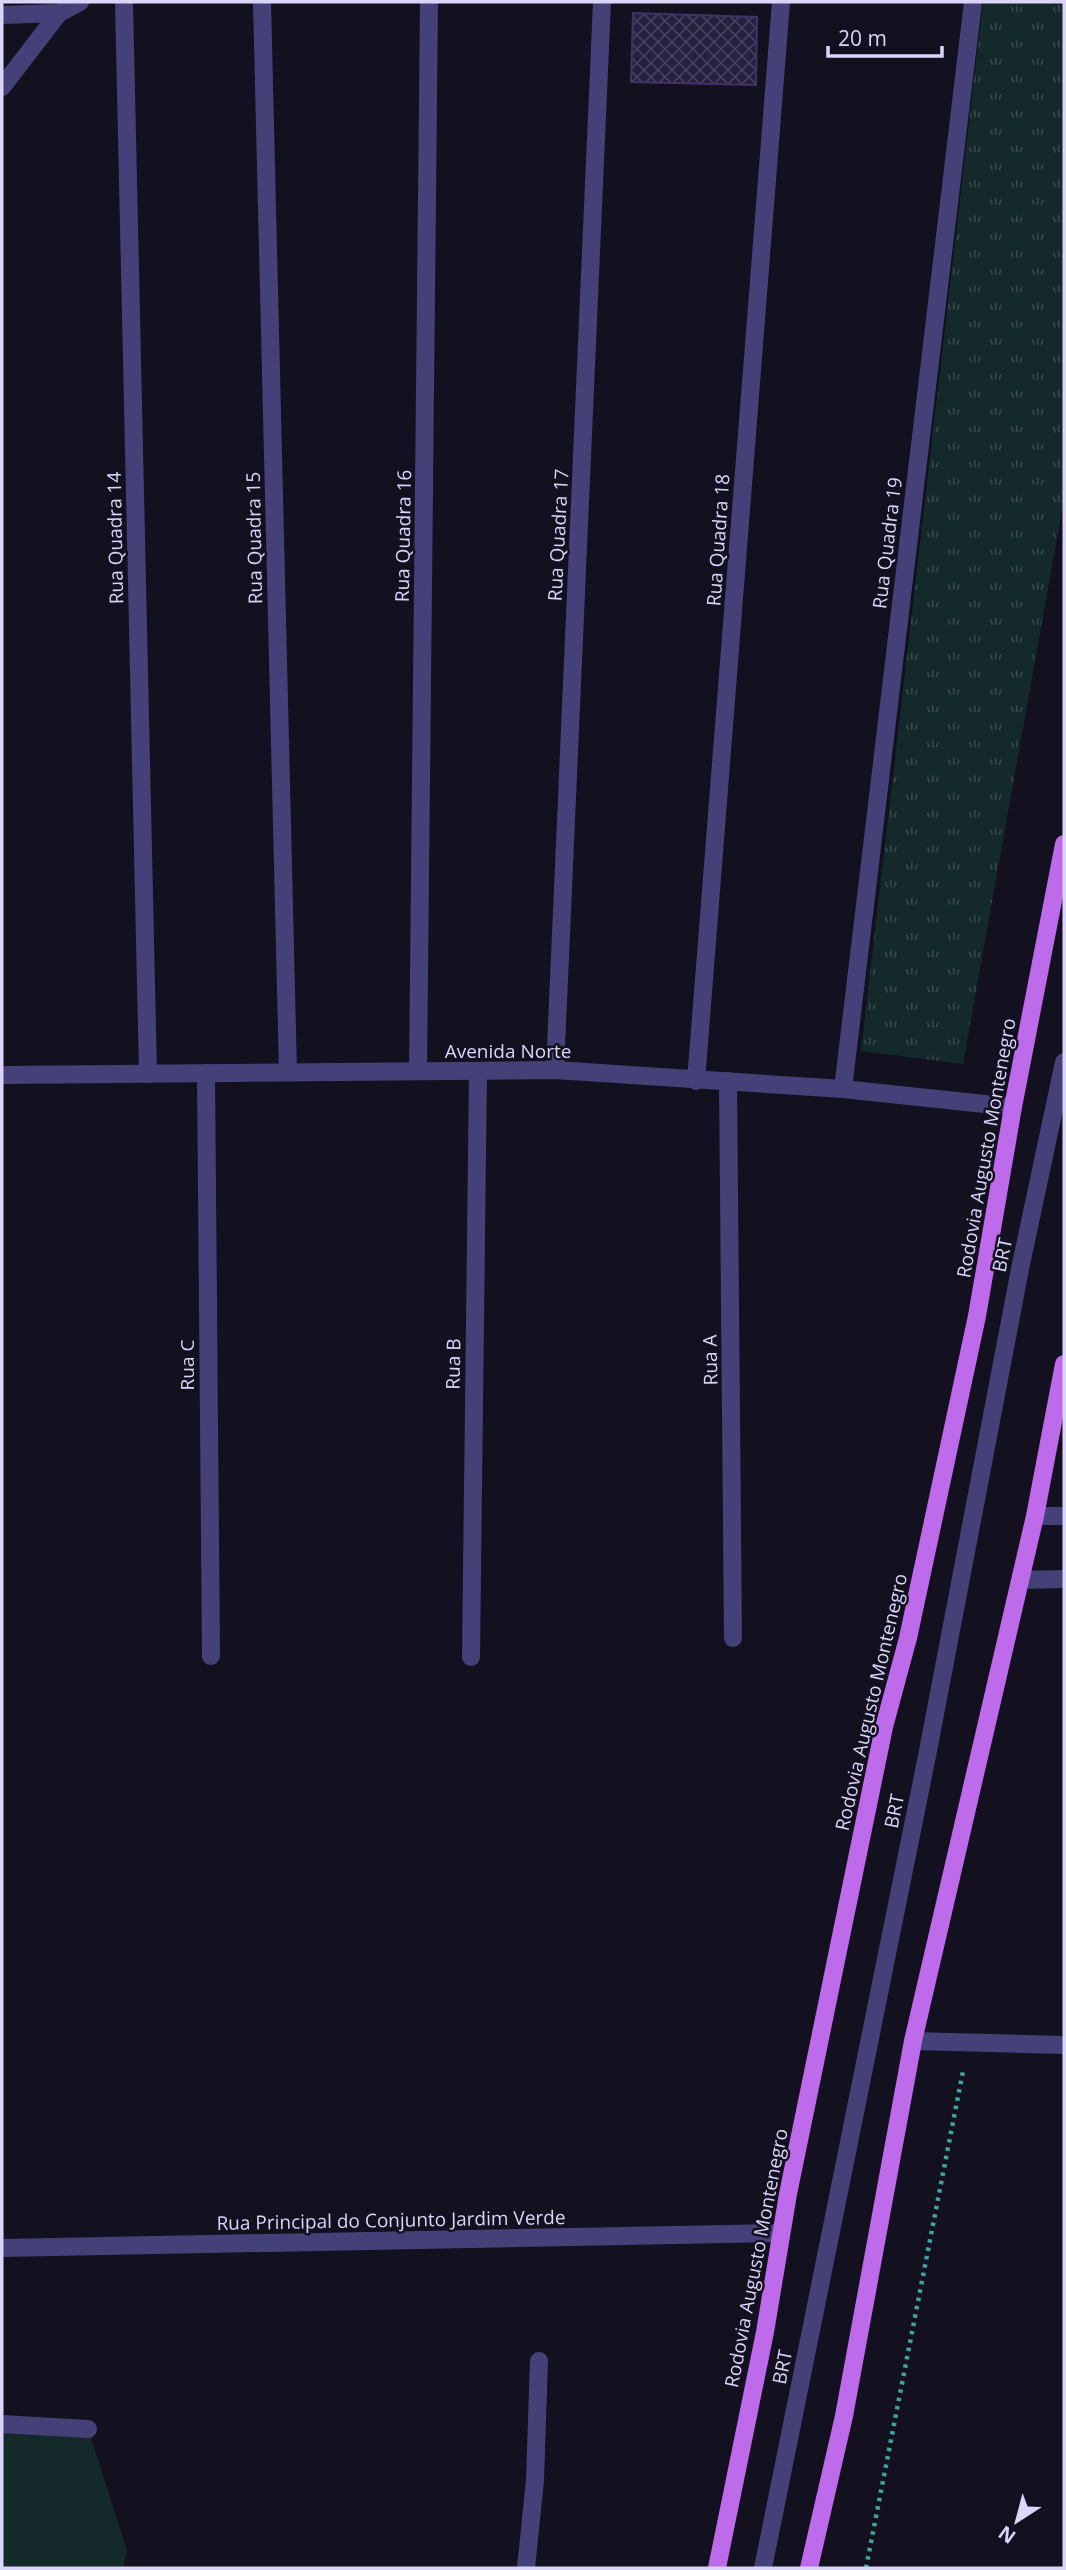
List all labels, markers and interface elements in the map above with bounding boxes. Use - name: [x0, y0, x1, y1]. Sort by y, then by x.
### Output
- scale bar: [828, 14, 942, 58]
- text: 20 m: [838, 24, 887, 52]
- street label: Rua Quadra 17: [542, 468, 574, 602]
- street label: Rua Quadra 16: [389, 470, 417, 602]
- street label: Rua Quadra 14: [101, 471, 129, 604]
- street label: Rua Quadra 15: [240, 472, 268, 604]
- street label: Rua Quadra 18: [700, 473, 736, 607]
- street label: Rua Quadra 19: [866, 476, 908, 610]
- street label: Rodovia Augusto Montenegro: [950, 1016, 1022, 1280]
- street label: Avenida Norte: [445, 1038, 571, 1064]
- street label: BRT: [986, 1235, 1018, 1275]
- street label: Rua A: [697, 1334, 723, 1386]
- street label: Rua B: [440, 1338, 466, 1390]
- street label: Rua C: [174, 1340, 200, 1390]
- street label: Rodovia Augusto Montenegro: [829, 1571, 913, 1833]
- street label: BRT: [878, 1791, 910, 1830]
- street label: Rodovia Augusto Montenegro: [718, 2126, 794, 2390]
- street label: Rua Principal do Conjunto Jardim Verde: [216, 2204, 566, 2236]
- street label: BRT: [766, 2347, 798, 2386]
- north arrow: [982, 2486, 1052, 2556]
- text: N: [993, 2520, 1021, 2550]

